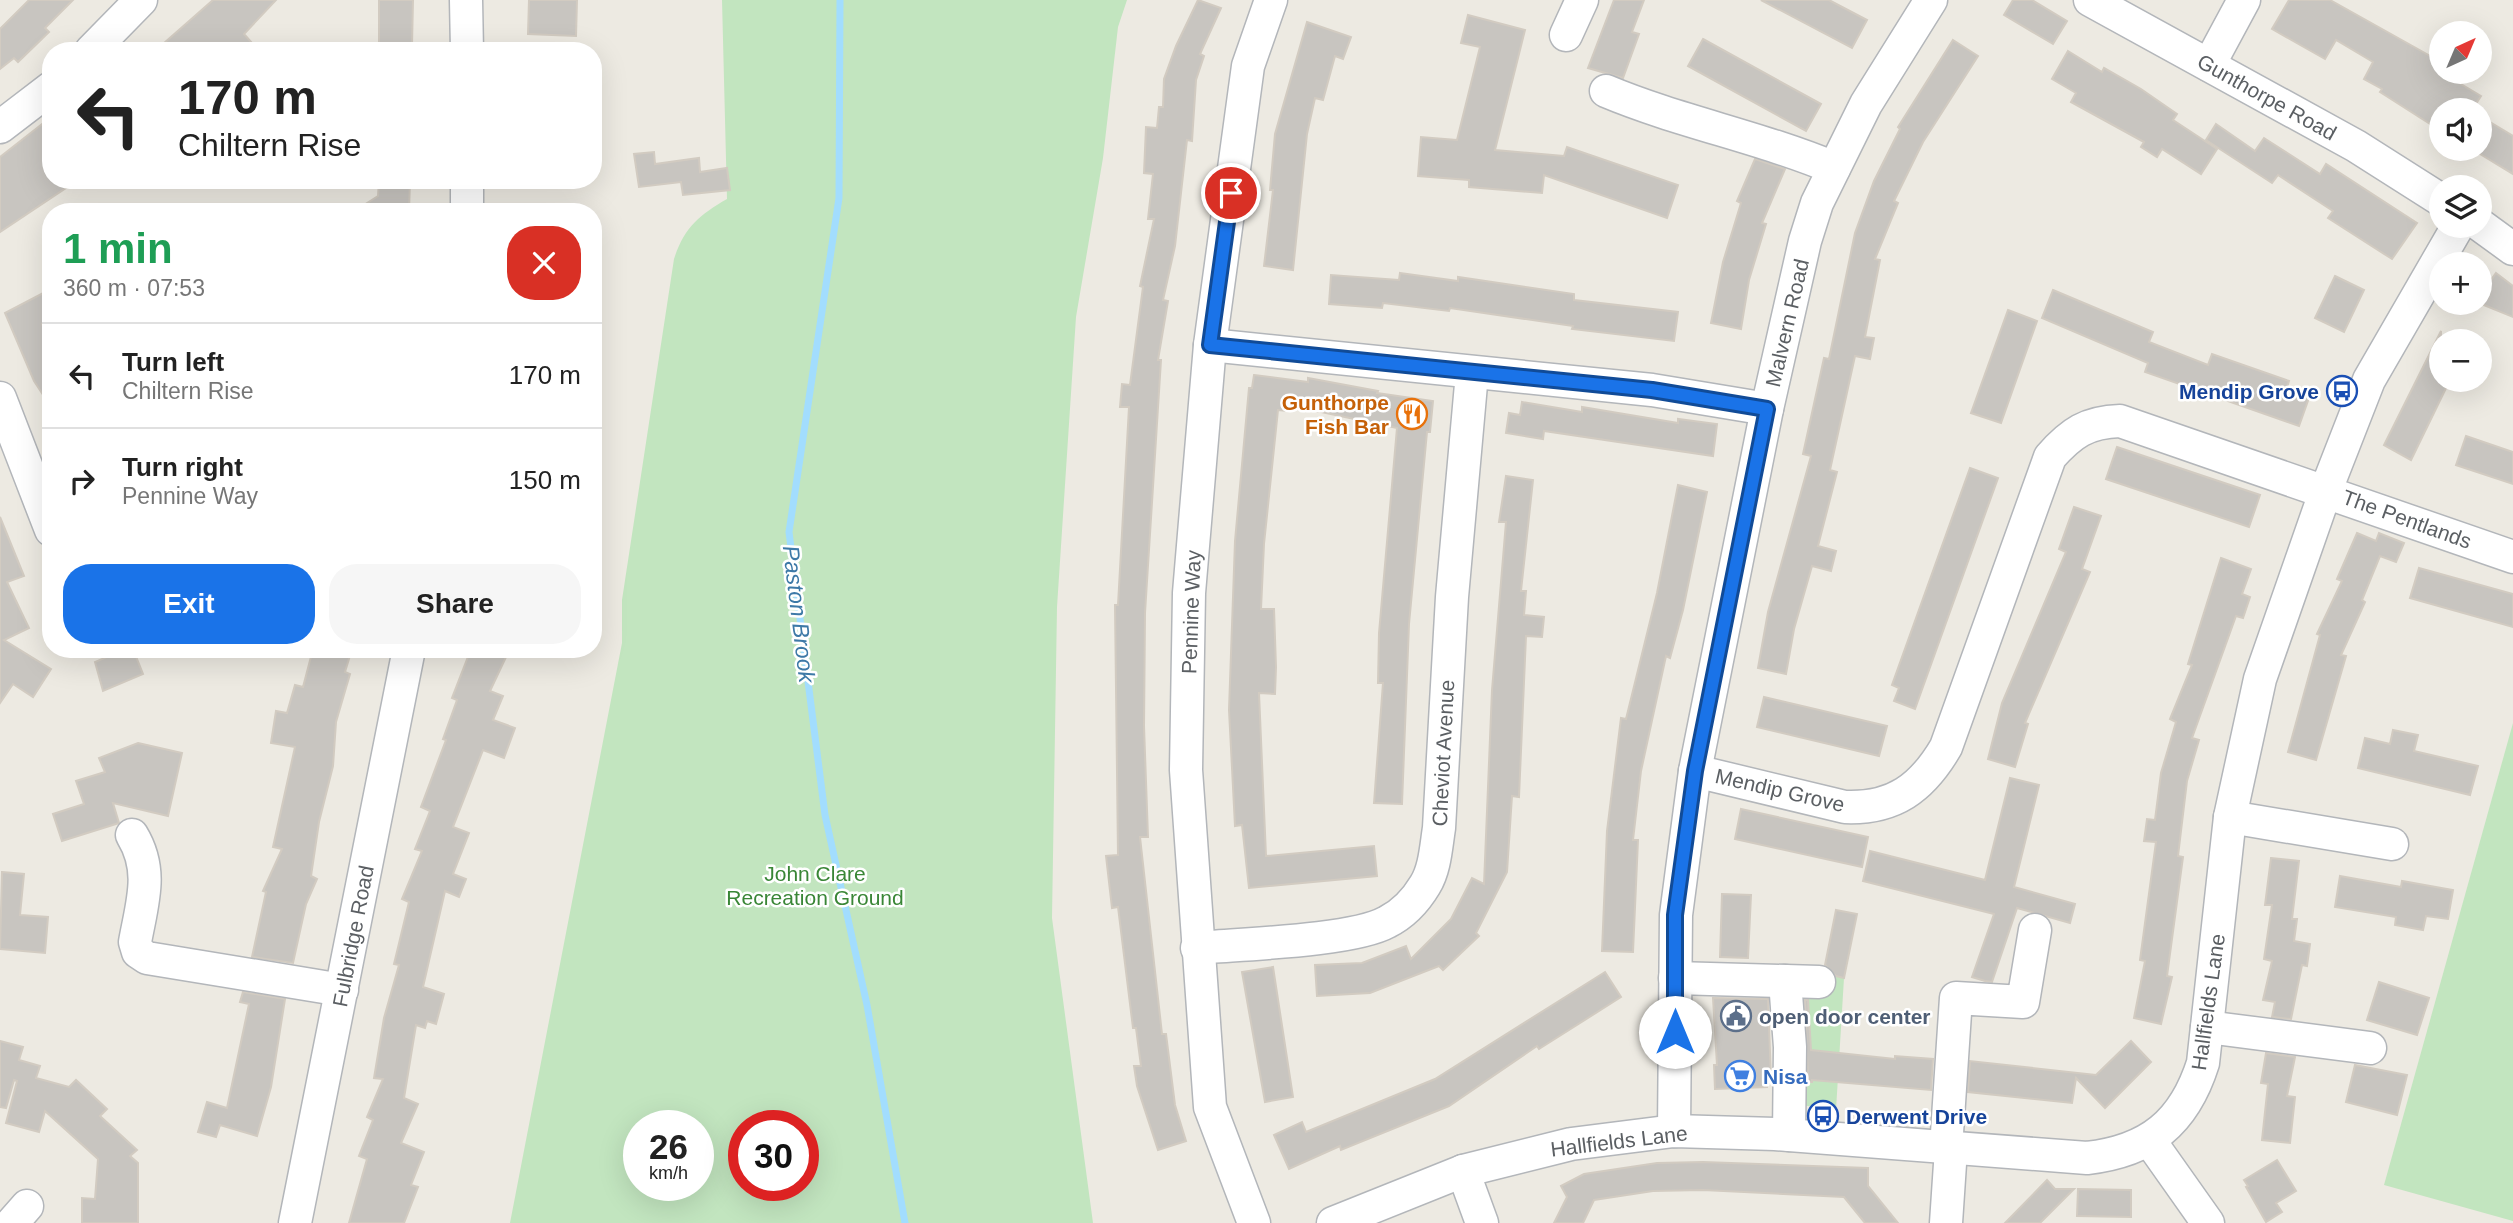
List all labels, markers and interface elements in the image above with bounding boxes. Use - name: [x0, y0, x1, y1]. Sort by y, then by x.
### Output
- north arrow: [2429, 21, 2492, 84]
- map controls: [2429, 21, 2492, 392]
- street label: Gunthorpe Road: [2194, 49, 2340, 145]
- icon: left: [63, 70, 154, 161]
- text: 170 m: [178, 70, 317, 124]
- button: sound: [2429, 98, 2492, 161]
- text: Chiltern Rise: [178, 127, 361, 163]
- pin: [1201, 163, 1261, 223]
- icon: arrive: [1212, 174, 1250, 212]
- button: layers: [2429, 175, 2492, 238]
- text: 1 min: [63, 225, 173, 272]
- button: close: [507, 226, 581, 300]
- button: +: [2429, 252, 2492, 315]
- street label: Malvern Road: [1761, 257, 1813, 389]
- text: 360 m · 07:53: [63, 275, 205, 301]
- button: −: [2429, 329, 2492, 392]
- text: Turn left: [122, 347, 224, 377]
- icon: left: [63, 357, 101, 395]
- text: 170 m: [509, 360, 581, 390]
- bus stop icon: Mendip Grove: [2325, 374, 2359, 408]
- text: Chiltern Rise: [122, 378, 254, 404]
- place label: Mendip Grove: [2179, 380, 2319, 403]
- place label: Gunthorpe Fish Bar: [1282, 391, 1389, 438]
- restaurant icon: Gunthorpe Fish Bar: [1395, 397, 1429, 431]
- text: Turn right: [122, 452, 243, 482]
- icon: right: [63, 462, 101, 500]
- text: 150 m: [509, 465, 581, 495]
- text: Pennine Way: [122, 483, 258, 509]
- street label: The Pentlands: [2339, 485, 2475, 553]
- water label: Paston Brook: [778, 544, 820, 686]
- street label: Pennine Way: [1177, 549, 1205, 674]
- button: Exit: [63, 564, 315, 644]
- button: Share: [329, 564, 581, 644]
- street label: Cheviot Avenue: [1428, 679, 1458, 827]
- street label: Mendip Grove: [1713, 764, 1847, 816]
- park label: John Clare Recreation Ground: [726, 862, 904, 909]
- street label: Fulbridge Road: [328, 863, 378, 1009]
- street label: Hallfields Lane: [2187, 932, 2229, 1072]
- position arrow: [1638, 995, 1712, 1069]
- public building icon: open door center: [1719, 999, 1753, 1033]
- place label: open door center: [1759, 1005, 1931, 1028]
- supermarket icon: Nisa: [1723, 1059, 1757, 1093]
- place label: Nisa: [1763, 1065, 1808, 1088]
- bus stop icon: Derwent Drive: [1806, 1099, 1840, 1133]
- place label: Derwent Drive: [1846, 1105, 1987, 1128]
- speed limit sign: 30: [728, 1110, 819, 1201]
- street label: Hallfields Lane: [1549, 1121, 1689, 1161]
- text: 26: [649, 1127, 688, 1166]
- text: km/h: [649, 1163, 688, 1183]

